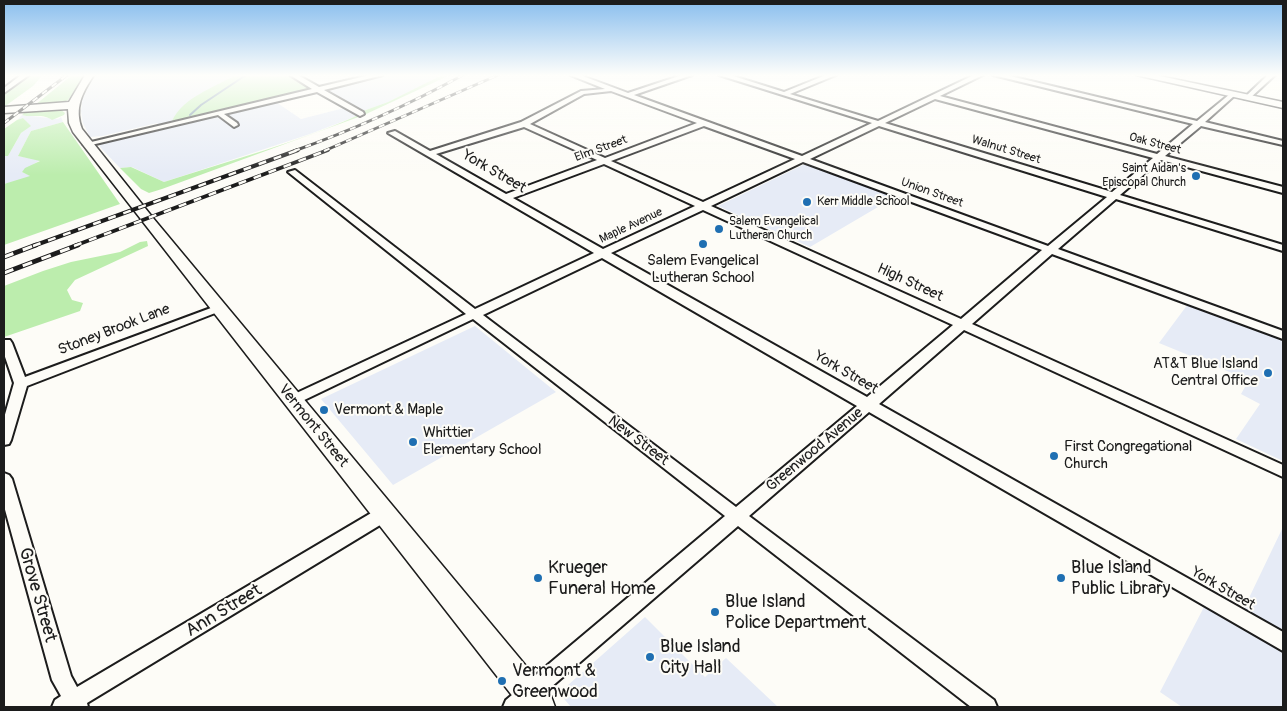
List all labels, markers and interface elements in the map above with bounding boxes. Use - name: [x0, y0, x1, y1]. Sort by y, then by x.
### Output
- street label: Oak Street: [1127, 130, 1183, 158]
- street label: Elm Street: [573, 133, 629, 165]
- street label: Walnut Street: [970, 133, 1042, 167]
- street label: York Street: [459, 146, 529, 198]
- place label: Saint Aidan's Episcopal Church: [1102, 162, 1186, 190]
- marker: Saint Aidan's Episcopal Church: [1190, 170, 1202, 182]
- street label: Union Street: [899, 175, 965, 211]
- place label: Kerr Middle School: [817, 195, 910, 209]
- marker: Kerr Middle School: [801, 196, 813, 208]
- street label: Maple Avenue: [597, 205, 665, 247]
- place label: Salem Evangelical Lutheran Church: [729, 215, 819, 243]
- marker: Salem Evangelical Lutheran Church: [713, 223, 725, 235]
- marker: Salem Evangelical Lutheran School: [697, 238, 709, 250]
- place label: Salem Evangelical Lutheran School: [647, 252, 759, 287]
- street label: High Street: [874, 260, 946, 306]
- street label: Stoney Brook Lane: [56, 300, 172, 360]
- street label: York Street: [811, 347, 881, 399]
- place label: AT&T Blue Island Central Office: [1153, 355, 1258, 390]
- marker: AT&T Blue Island Central Office: [1262, 367, 1274, 379]
- street label: Vermont Street: [274, 381, 352, 471]
- place label: Vermont & Maple: [334, 401, 443, 419]
- marker: Vermont & Maple: [318, 404, 330, 416]
- street label: Greenwood Avenue: [763, 404, 867, 496]
- street label: New Street: [604, 412, 672, 470]
- place label: Whittier Elementary School: [423, 424, 541, 459]
- marker: Whittier Elementary School: [407, 436, 419, 448]
- place label: First Congregational Church: [1064, 438, 1192, 473]
- marker: First Congregational Church: [1048, 450, 1060, 462]
- street label: Grove Street: [13, 545, 61, 645]
- place label: Krueger Funeral Home: [548, 557, 655, 600]
- place label: Blue Island Public Library: [1071, 557, 1170, 600]
- street label: York Street: [1188, 563, 1258, 615]
- marker: Krueger Funeral Home: [532, 572, 544, 584]
- marker: Blue Island Public Library: [1055, 572, 1067, 584]
- street label: Ann Street: [182, 580, 266, 642]
- place label: Blue Island Police Department: [725, 591, 866, 634]
- marker: Blue Island Police Department: [709, 606, 721, 618]
- place label: Blue Island City Hall: [660, 636, 741, 679]
- marker: Blue Island City Hall: [644, 651, 656, 663]
- place label: Vermont & Greenwood: [512, 660, 598, 702]
- marker: Vermont & Greenwood: [496, 675, 508, 687]

